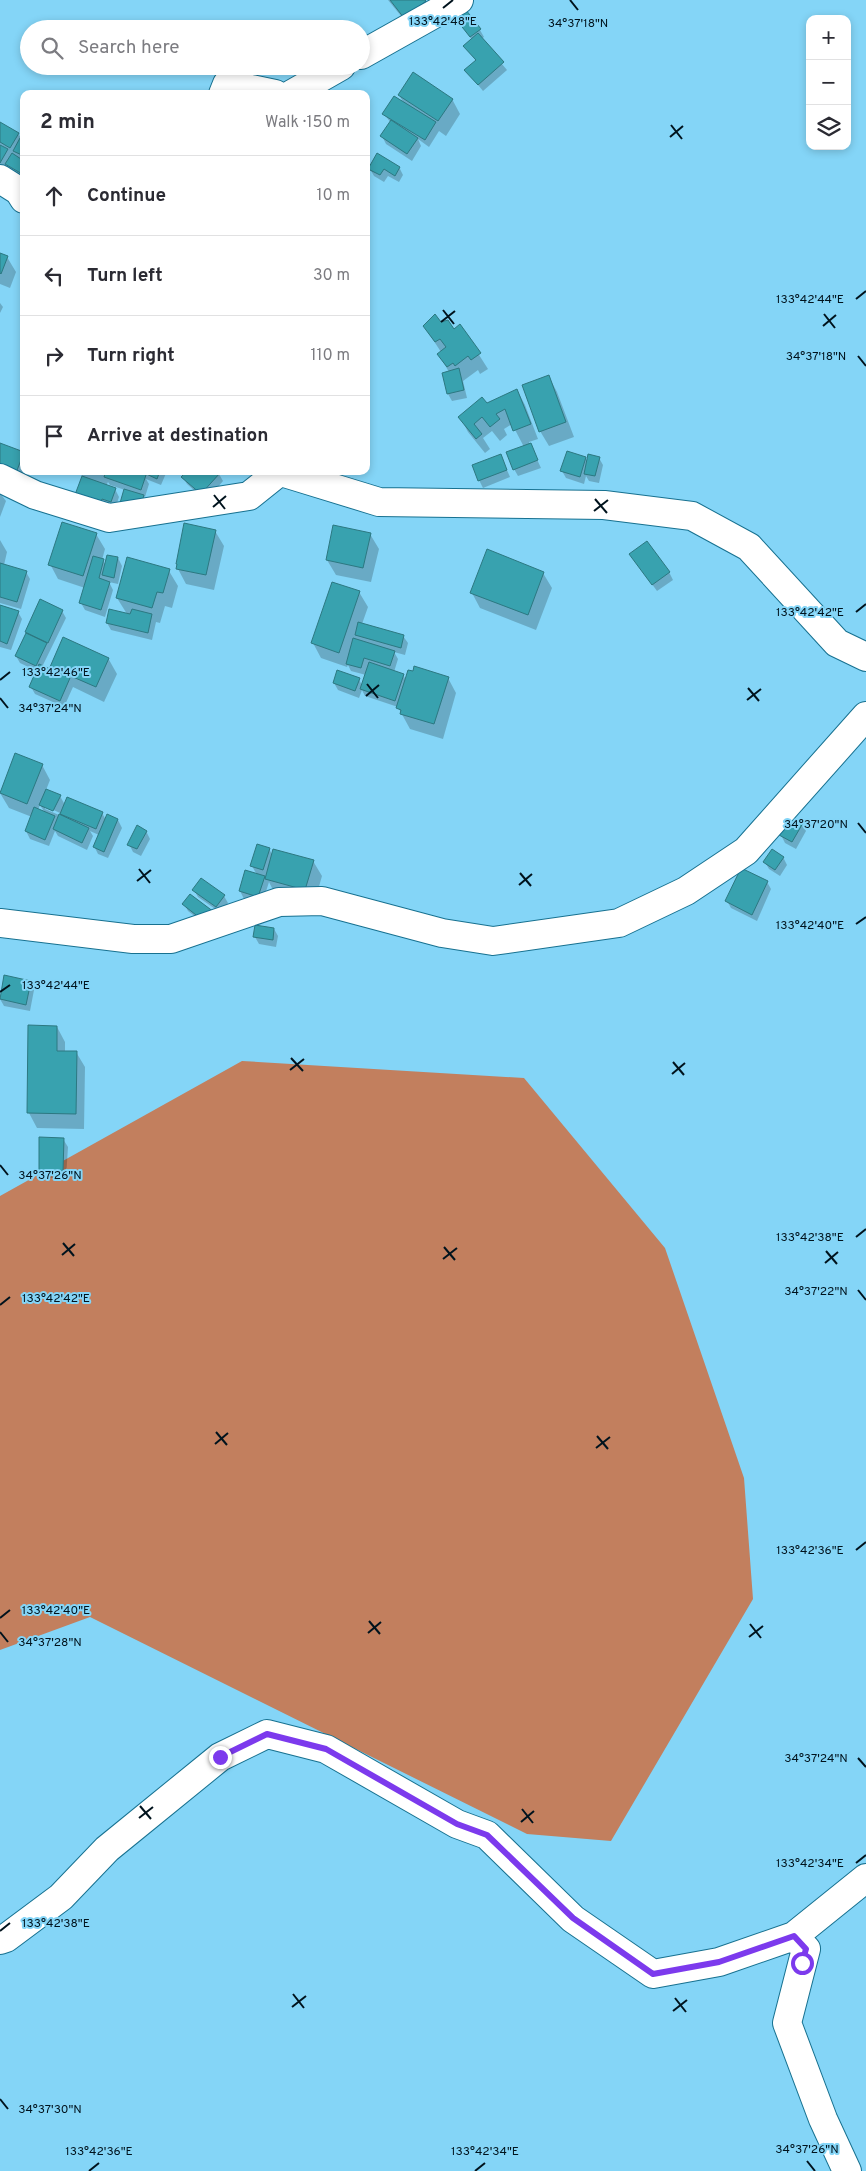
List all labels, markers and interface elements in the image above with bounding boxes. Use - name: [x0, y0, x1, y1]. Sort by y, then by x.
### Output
- text: 133°42'48"E: [409, 14, 477, 30]
- map controls: [806, 15, 851, 150]
- button: +: [806, 15, 851, 60]
- text: 34°37'18"N: [548, 16, 608, 32]
- search box: [20, 20, 370, 75]
- icon: search: [38, 34, 66, 62]
- text: Search here: [78, 36, 180, 60]
- button: −: [806, 60, 851, 105]
- button: layers: [806, 105, 851, 150]
- text: 2 min: [40, 109, 95, 136]
- text: Walk · 150 m: [265, 113, 350, 133]
- icon: ahead: [40, 182, 68, 210]
- text: Continue: [87, 184, 166, 208]
- text: 10 m: [316, 186, 350, 206]
- icon: left: [40, 262, 68, 290]
- text: Turn left: [87, 264, 163, 288]
- text: 30 m: [313, 266, 350, 286]
- text: 133°42'44"E: [776, 292, 844, 308]
- icon: right: [40, 342, 68, 370]
- text: Turn right: [87, 344, 175, 368]
- text: 110 m: [310, 346, 350, 366]
- text: 34°37'18"N: [786, 349, 846, 365]
- icon: arrive: [40, 422, 68, 450]
- text: Arrive at destination: [87, 424, 268, 448]
- text: 133°42'42"E: [776, 605, 844, 621]
- text: 133°42'46"E: [22, 665, 90, 681]
- text: 34°37'24"N: [18, 701, 82, 717]
- text: 34°37'20"N: [784, 817, 848, 833]
- text: 133°42'40"E: [776, 918, 844, 934]
- text: 133°42'44"E: [22, 978, 90, 994]
- text: 34°37'26"N: [18, 1168, 82, 1184]
- text: 133°42'38"E: [776, 1230, 844, 1246]
- text: 34°37'22"N: [784, 1284, 848, 1300]
- text: 133°42'42"E: [22, 1291, 90, 1307]
- text: 133°42'36"E: [776, 1543, 844, 1559]
- text: 133°42'40"E: [22, 1603, 90, 1619]
- text: 34°37'28"N: [18, 1635, 82, 1651]
- route end: [209, 1746, 232, 1769]
- text: 34°37'24"N: [784, 1751, 848, 1767]
- text: 133°42'34"E: [776, 1856, 844, 1872]
- text: 133°42'38"E: [22, 1916, 90, 1932]
- route start: [791, 1952, 814, 1975]
- text: 34°37'30"N: [18, 2102, 82, 2118]
- text: 34°37'26"N: [775, 2142, 839, 2158]
- text: 133°42'36"E: [65, 2144, 133, 2160]
- text: 133°42'34"E: [451, 2144, 519, 2160]

